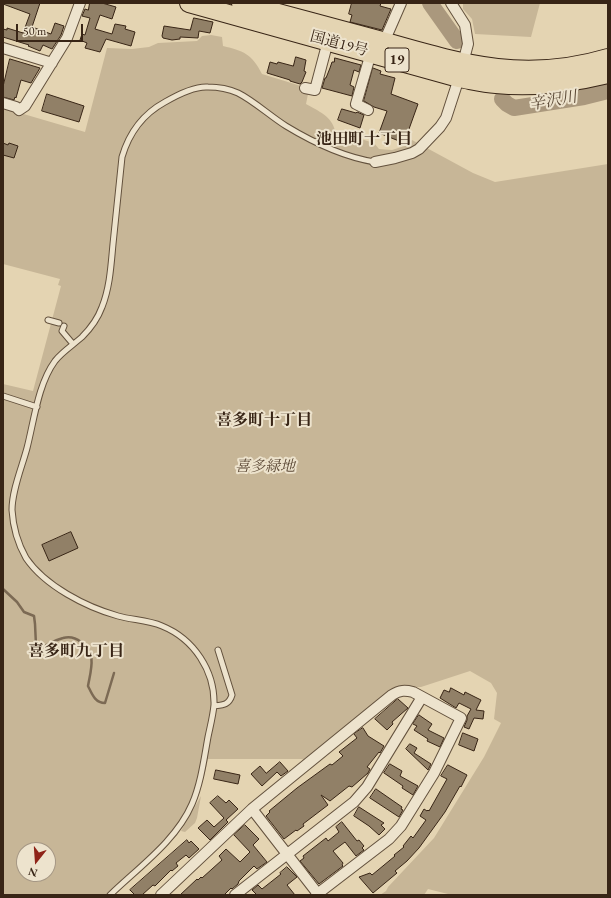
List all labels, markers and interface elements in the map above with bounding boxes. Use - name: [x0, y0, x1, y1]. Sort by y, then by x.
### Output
- scale bar: [18, 16, 85, 42]
- text: 50 m: [23, 23, 46, 39]
- street label: 国道19号: [308, 28, 370, 60]
- road number: 19: [385, 48, 409, 72]
- water label: 辛沢川: [528, 87, 578, 115]
- district label: 池田町十丁目: [316, 130, 412, 150]
- district label: 喜多町十丁目: [216, 411, 312, 431]
- park label: 喜多緑地: [235, 458, 295, 476]
- district label: 喜多町九丁目: [28, 642, 124, 662]
- north arrow: [16, 842, 56, 882]
- text: N: [26, 865, 39, 881]

